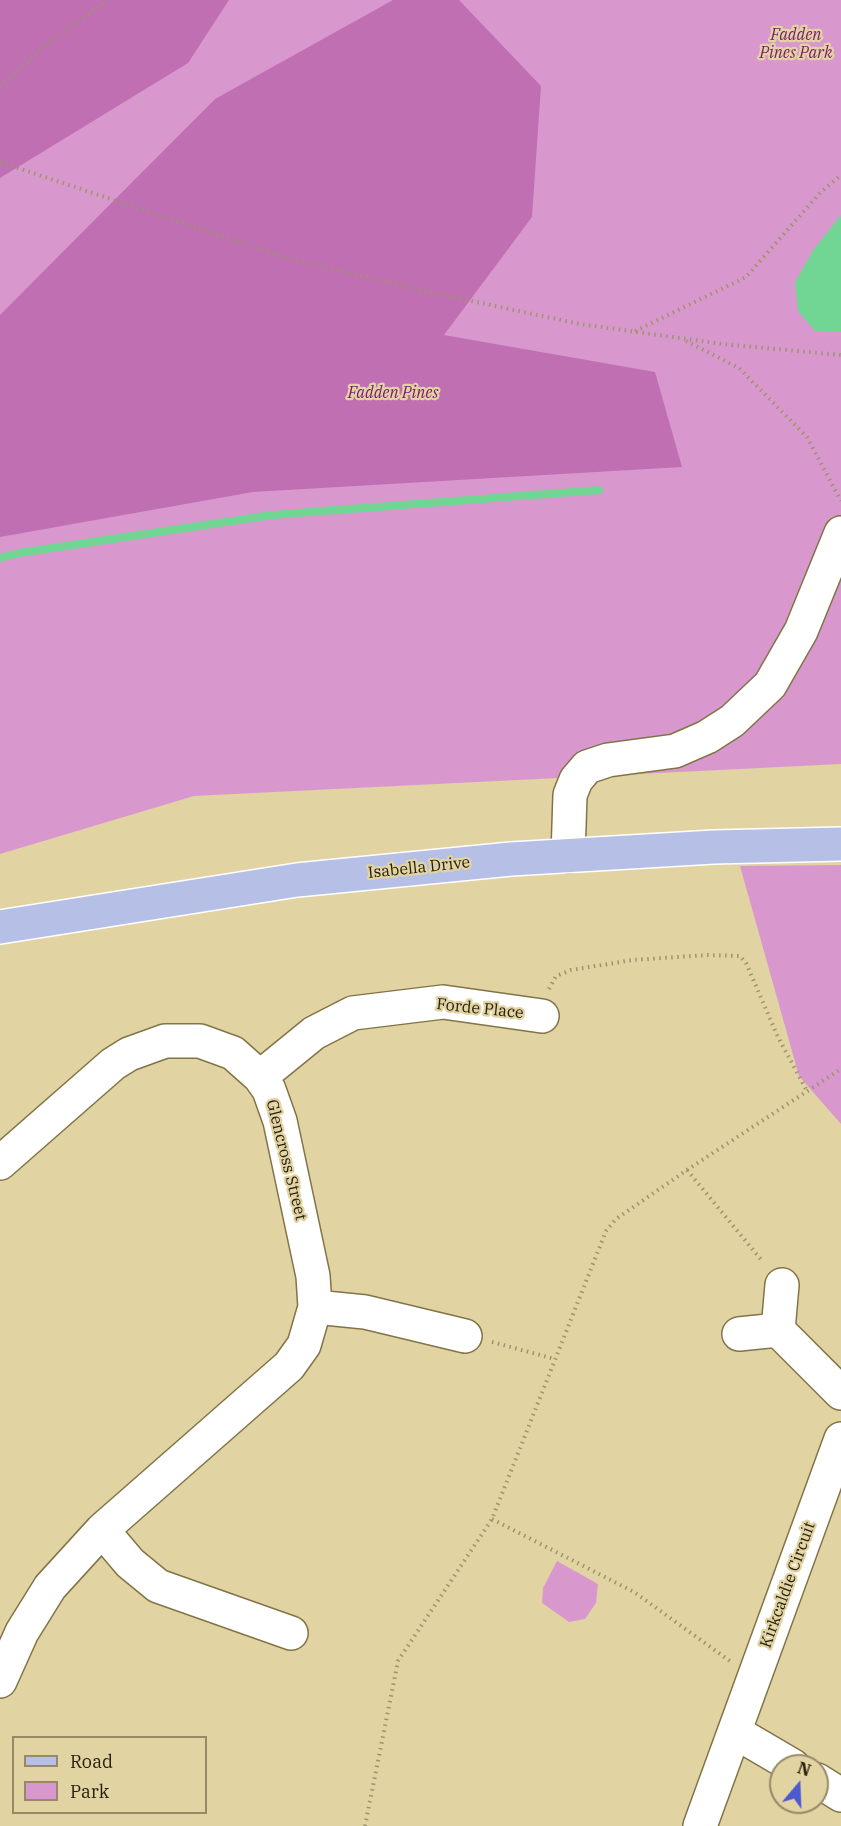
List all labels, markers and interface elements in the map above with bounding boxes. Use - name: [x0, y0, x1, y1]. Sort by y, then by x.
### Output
- park label: Fadden Pines Park: [759, 25, 833, 63]
- park label: Fadden Pines: [348, 383, 438, 403]
- street label: Isabella Drive: [367, 853, 471, 883]
- street label: Forde Place: [435, 995, 525, 1023]
- street label: Glencross Street: [262, 1098, 310, 1222]
- street label: Kirkcaldie Circuit: [756, 1519, 820, 1651]
- legend: [12, 1736, 207, 1814]
- text: Road: [70, 1750, 113, 1773]
- north arrow: [769, 1754, 829, 1814]
- text: N: [795, 1757, 813, 1780]
- text: Park: [70, 1780, 109, 1803]

